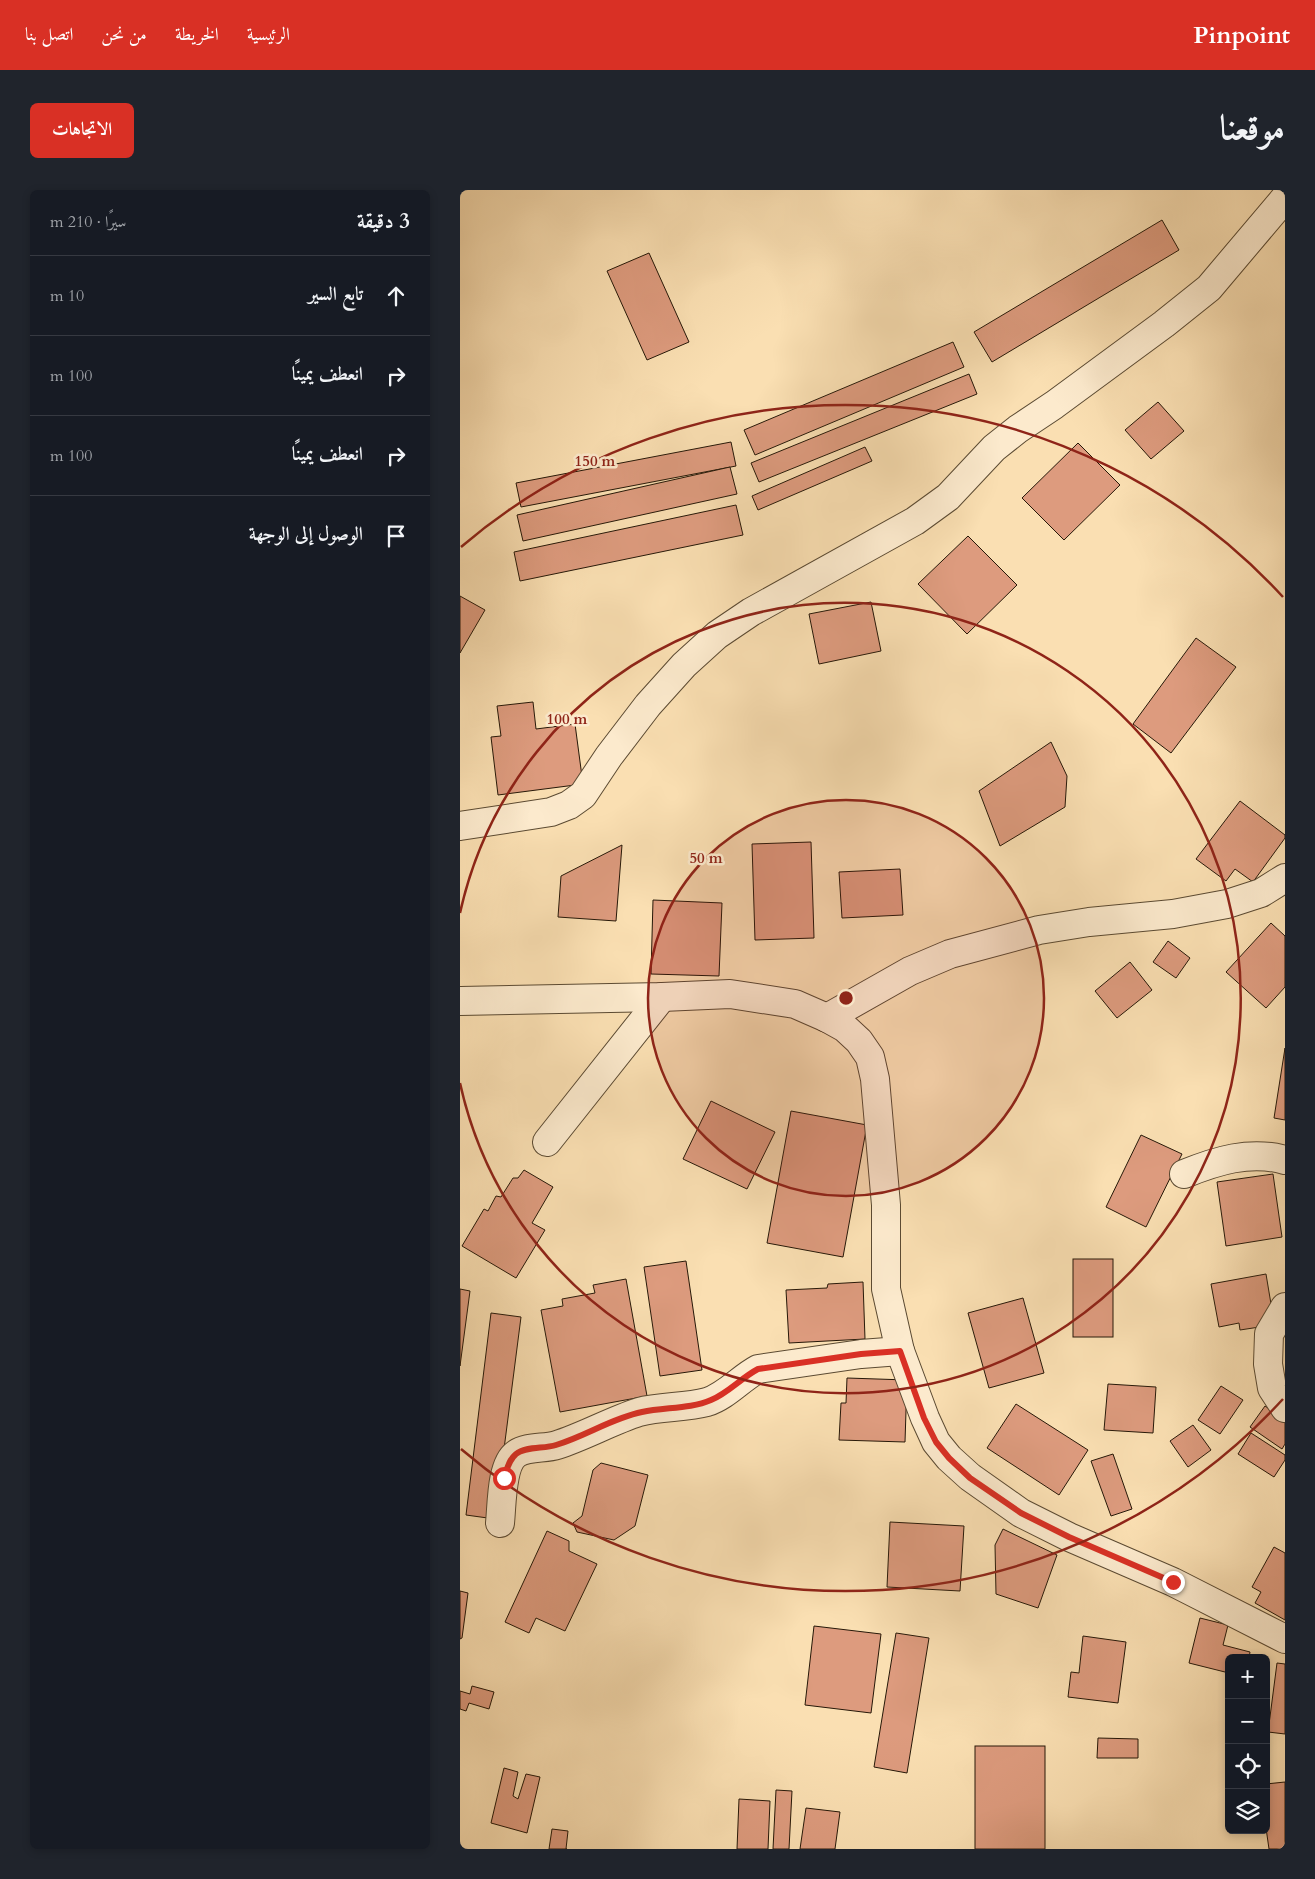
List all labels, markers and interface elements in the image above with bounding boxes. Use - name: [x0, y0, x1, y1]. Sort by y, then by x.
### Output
- text: Pinpoint: [1193, 19, 1290, 52]
- text: اتصل بنا: [25, 22, 73, 47]
- text: من نحن: [101, 22, 147, 47]
- text: الخريطة: [175, 22, 219, 47]
- text: الرئيسية: [247, 22, 290, 47]
- button: الاتجاهات: [30, 103, 134, 158]
- text: موقعنا: [1220, 104, 1285, 152]
- text: 3 دقيقة: [357, 207, 410, 236]
- text: سيرًا · 210 m: [50, 211, 126, 233]
- text: تابع السير: [308, 281, 363, 307]
- icon: ahead: [382, 282, 410, 310]
- text: 10 m: [50, 285, 84, 307]
- text: انعطف يمينًا: [292, 361, 363, 387]
- icon: right: [382, 362, 410, 390]
- text: 100 m: [50, 365, 92, 387]
- text: انعطف يمينًا: [292, 441, 363, 467]
- icon: right: [382, 442, 410, 470]
- text: 100 m: [50, 445, 92, 467]
- text: 150 m: [575, 451, 616, 471]
- text: الوصول إلى الوجهة: [249, 521, 363, 547]
- icon: arrive: [382, 522, 410, 550]
- text: 100 m: [547, 709, 588, 729]
- text: 50 m: [689, 848, 723, 868]
- centre of rings: [837, 989, 855, 1007]
- route start: [493, 1467, 516, 1490]
- route end: [1162, 1571, 1185, 1594]
- map controls: [1225, 1654, 1270, 1834]
- button: +: [1225, 1654, 1270, 1699]
- button: −: [1225, 1699, 1270, 1744]
- button: locate: [1225, 1744, 1270, 1789]
- button: layers: [1225, 1789, 1270, 1834]

